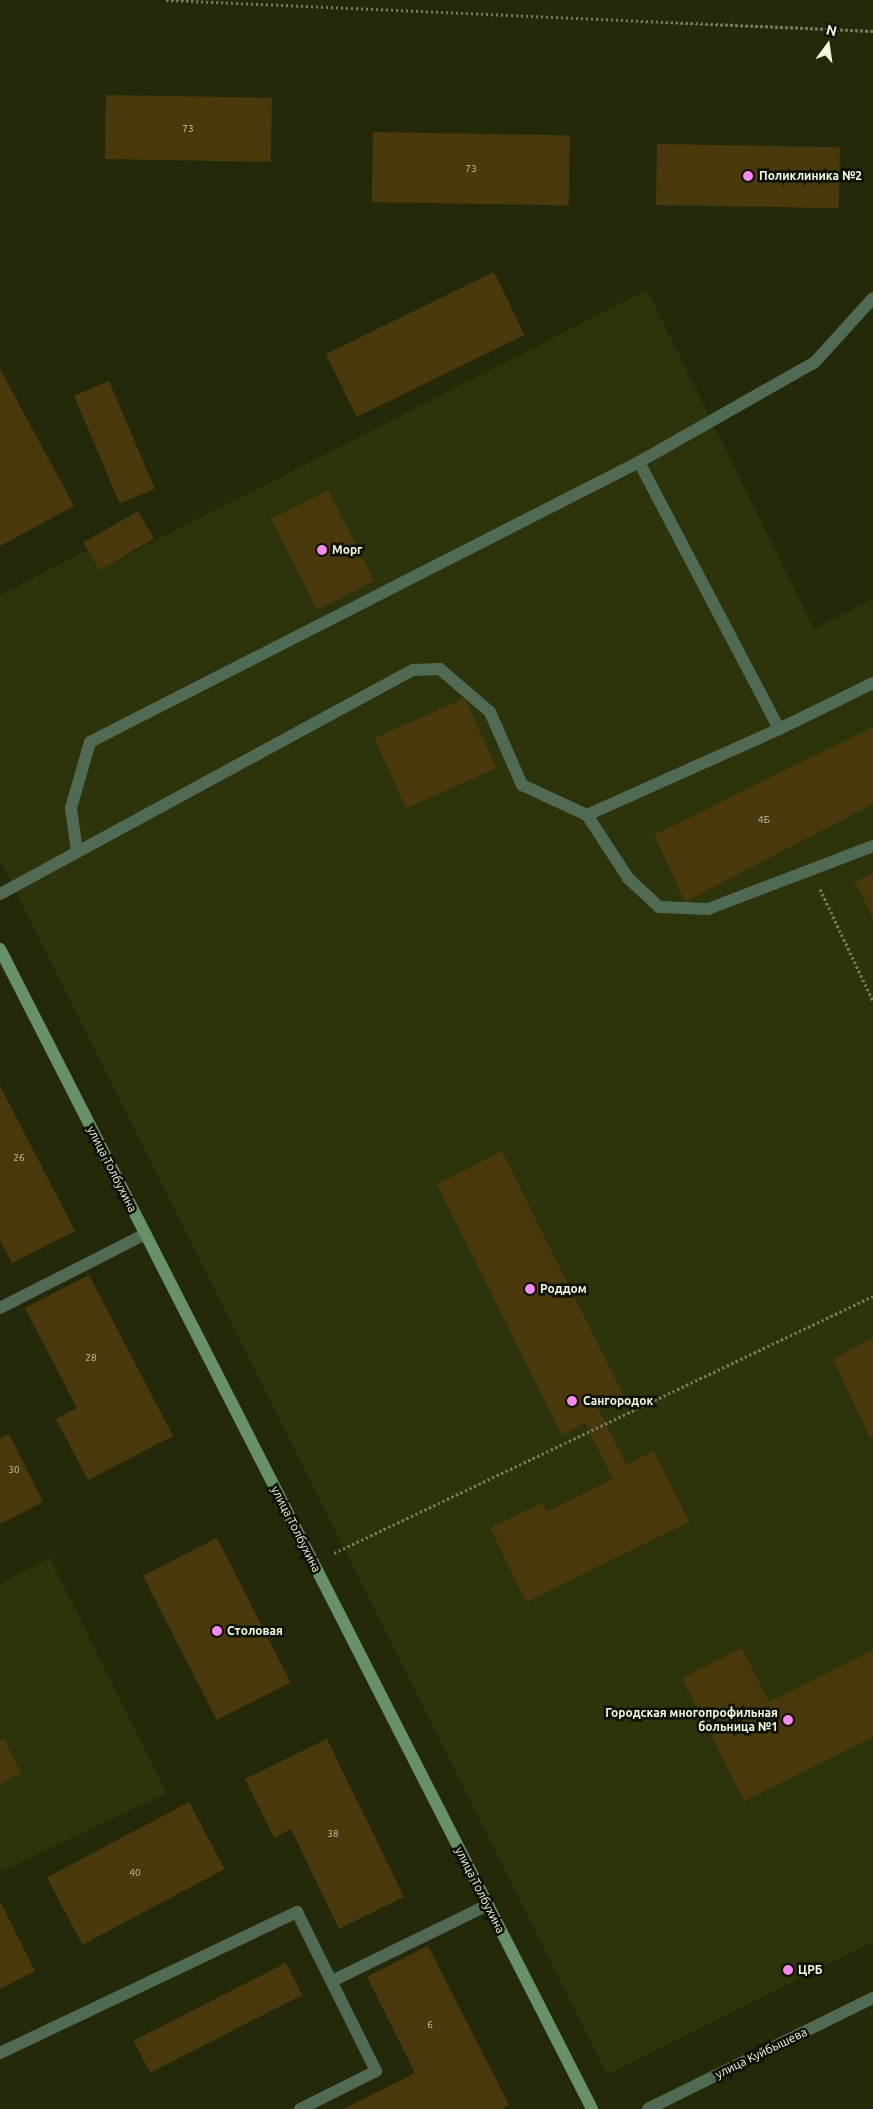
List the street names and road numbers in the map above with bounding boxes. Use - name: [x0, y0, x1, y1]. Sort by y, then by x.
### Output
- street label: улица Толбухина: [84, 1123, 140, 1215]
- street label: улица Толбухина: [268, 1483, 324, 1575]
- street label: улица Толбухина: [452, 1844, 508, 1936]
- street label: улица Куйбышева: [713, 2025, 809, 2081]

